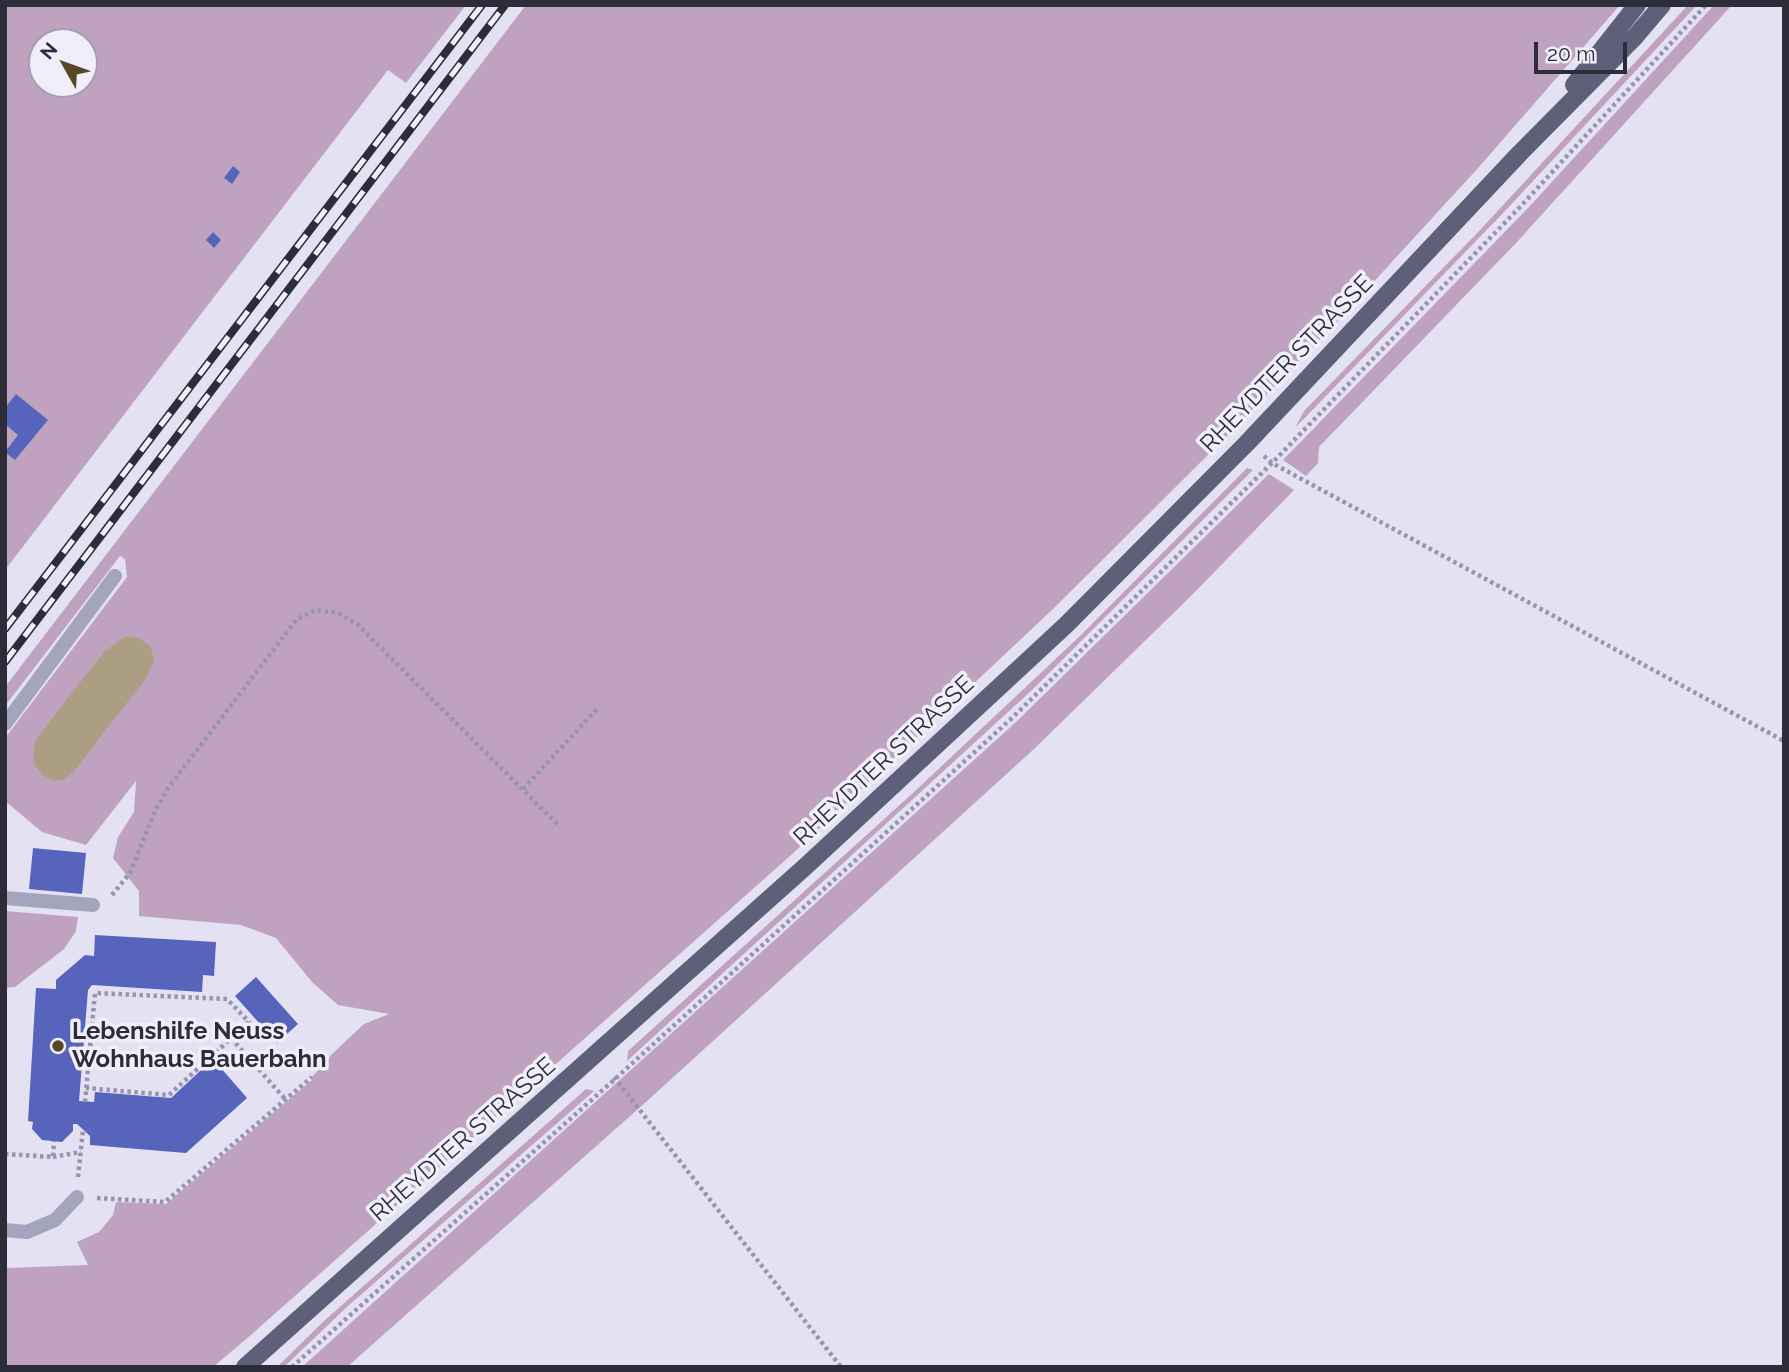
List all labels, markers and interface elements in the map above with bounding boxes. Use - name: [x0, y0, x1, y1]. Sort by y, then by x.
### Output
- north arrow: [28, 28, 98, 98]
- scale bar: [1537, 28, 1630, 72]
- text: N: [35, 38, 62, 63]
- text: 20 m: [1547, 41, 1595, 66]
- street label: RHEYDTER STRASSE: [1195, 269, 1379, 459]
- street label: RHEYDTER STRASSE: [788, 670, 980, 852]
- place label: Lebenshilfe Neuss Wohnhaus Bauerbahn: [72, 1018, 326, 1074]
- marker: Lebenshilfe Neuss Wohnhaus Bauerbahn: [50, 1038, 66, 1054]
- street label: RHEYDTER STRASSE: [365, 1052, 561, 1228]

